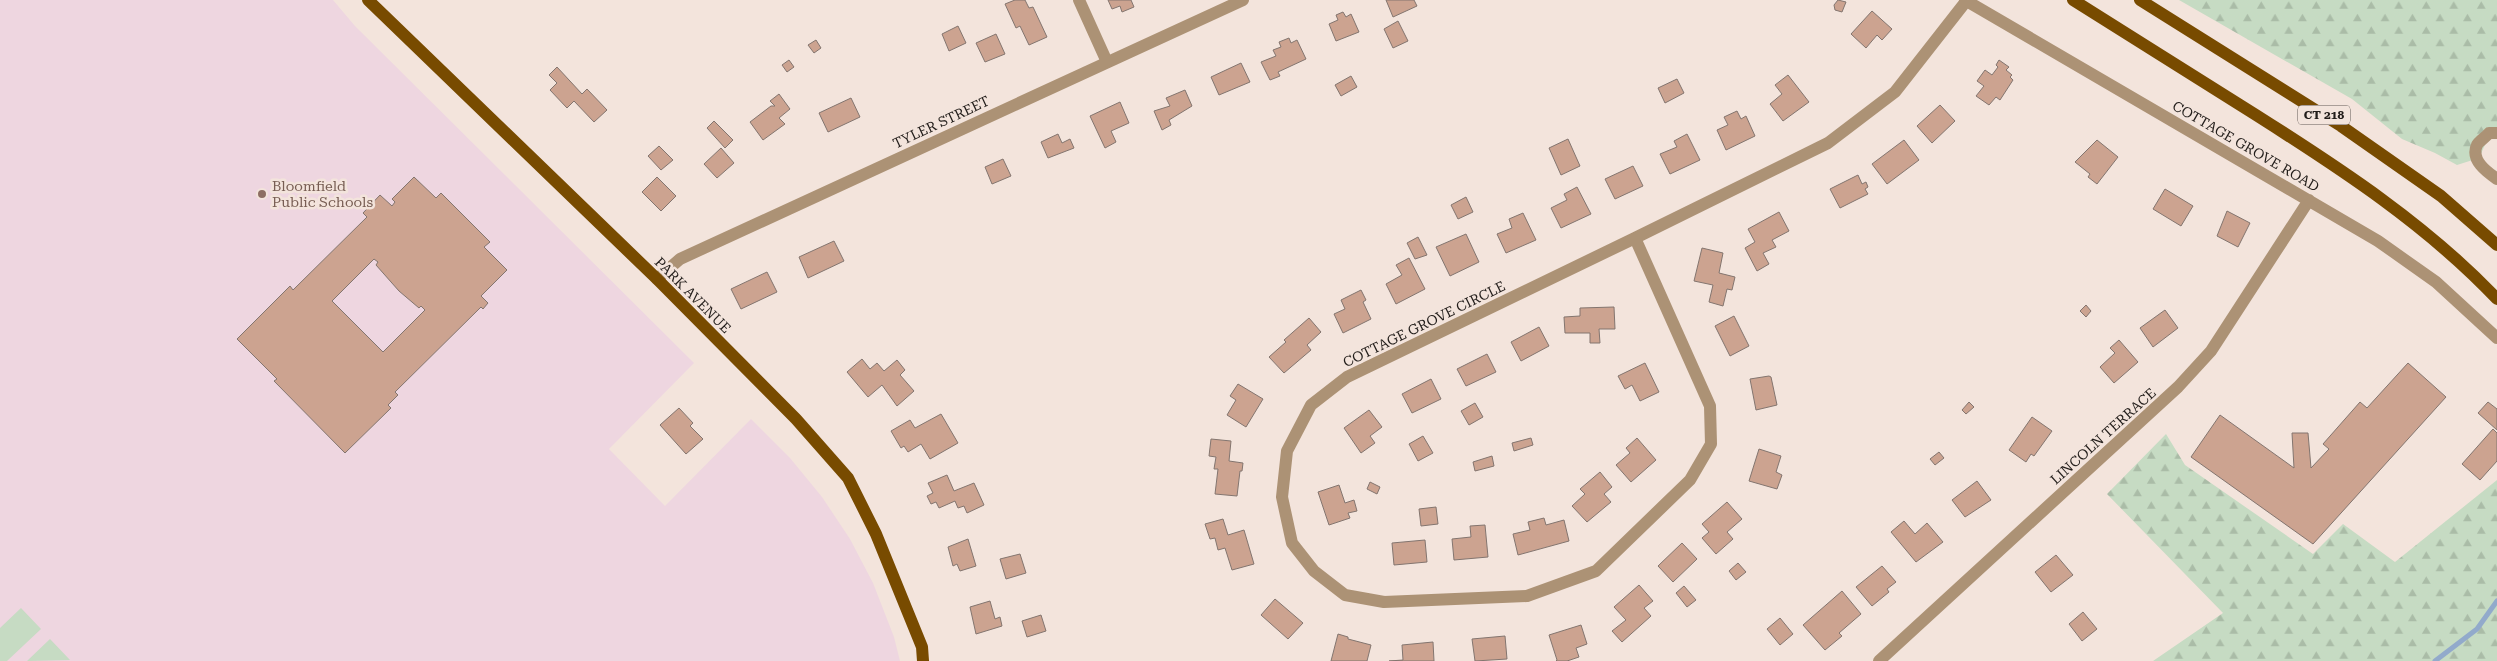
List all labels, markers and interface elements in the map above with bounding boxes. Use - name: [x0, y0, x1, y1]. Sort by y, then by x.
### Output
- street label: TYLER STREET: [890, 93, 992, 151]
- street label: COTTAGE GROVE ROAD: [2170, 97, 2322, 195]
- road number: CT 218: [2298, 106, 2350, 124]
- place label: Bloomfield Public Schools: [272, 178, 373, 210]
- marker: Bloomfield Public Schools: [256, 188, 268, 200]
- street label: PARK AVENUE: [652, 254, 734, 336]
- street label: COTTAGE GROVE CIRCLE: [1340, 278, 1508, 370]
- street label: LINCOLN TERRACE: [2047, 384, 2159, 487]

